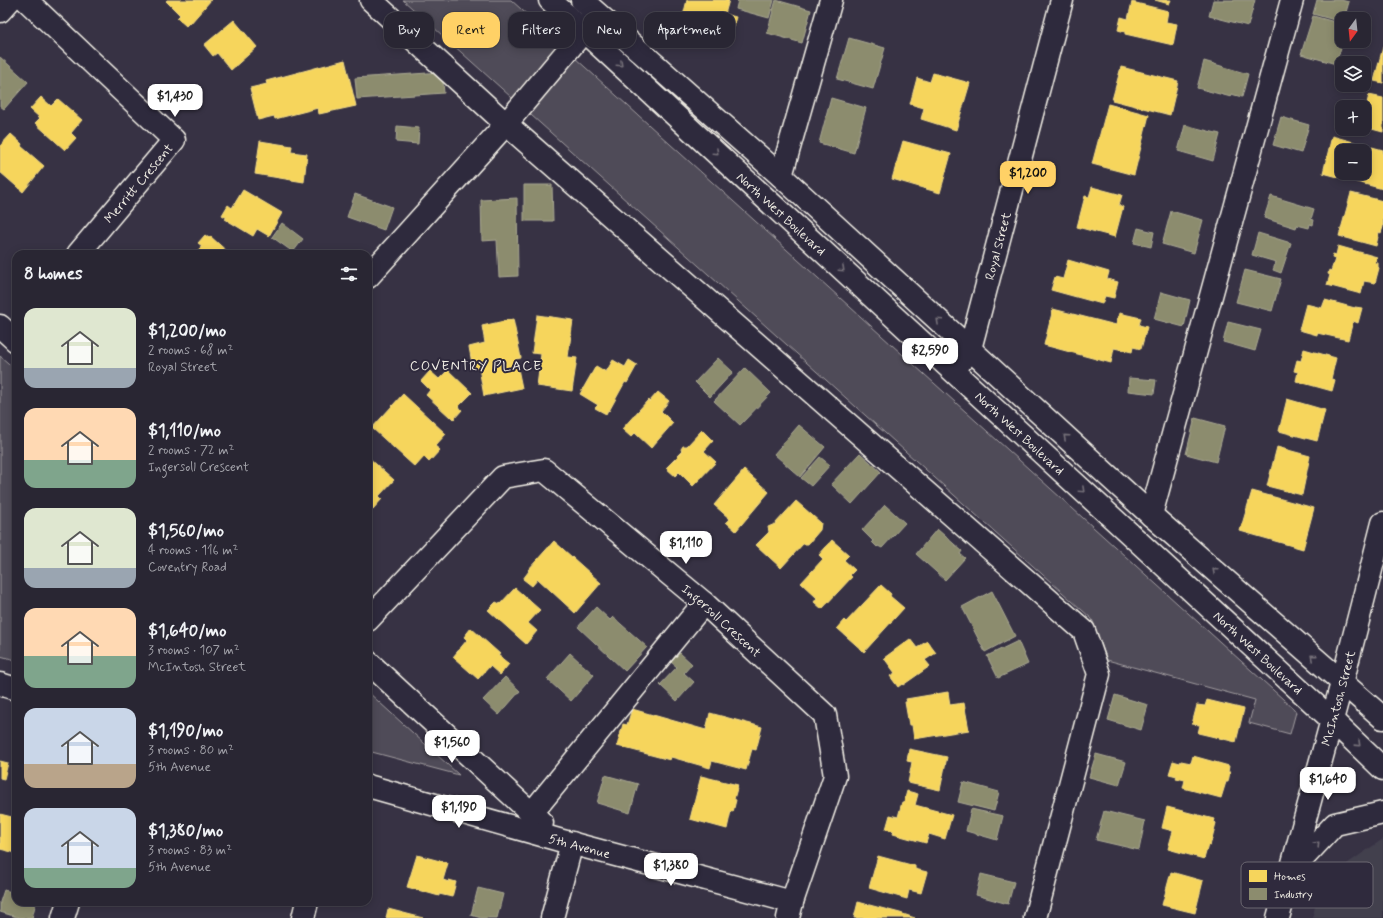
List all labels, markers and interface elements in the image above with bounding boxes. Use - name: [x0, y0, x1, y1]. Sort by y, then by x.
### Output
- chip: Buy: [384, 12, 434, 48]
- chip: Rent: [442, 12, 500, 48]
- chip: Filters: [508, 12, 575, 48]
- chip: New: [583, 12, 636, 48]
- chip: Apartment: [644, 12, 735, 48]
- north arrow: [1335, 12, 1371, 48]
- map controls: [1335, 12, 1371, 180]
- button: layers: [1335, 56, 1371, 92]
- one-way arrow: [616, 59, 623, 66]
- pin: $1,430: [142, 84, 208, 118]
- text: $1,430: [157, 88, 193, 105]
- button: +: [1335, 100, 1371, 136]
- street label: Merritt Crescent: [101, 141, 177, 227]
- button: −: [1335, 144, 1371, 180]
- one-way arrow: [711, 147, 719, 155]
- pin: $1,200: [995, 161, 1061, 195]
- text: $1,200: [1009, 165, 1047, 182]
- street label: North West Boulevard: [732, 169, 829, 260]
- street label: Royal Street: [982, 210, 1016, 282]
- text: 8 homes: [24, 263, 83, 285]
- icon: filters: [338, 263, 360, 285]
- one-way arrow: [838, 264, 845, 271]
- one-way arrow: [937, 319, 944, 326]
- text: $1,200/mo: [148, 320, 226, 342]
- icon: home: [56, 324, 104, 372]
- pin: $2,590: [897, 338, 963, 372]
- text: 2 rooms · 68 m²: [148, 342, 233, 359]
- text: $2,590: [911, 342, 949, 359]
- district label: COVENTRY PLACE: [410, 357, 542, 375]
- text: Royal Street: [148, 359, 217, 376]
- street label: North West Boulevard: [971, 389, 1067, 479]
- text: $1,110/mo: [148, 420, 221, 442]
- icon: home: [56, 424, 104, 472]
- one-way arrow: [1064, 435, 1071, 442]
- text: 2 rooms · 72 m²: [148, 442, 234, 459]
- text: Ingersoll Crescent: [148, 459, 249, 476]
- one-way arrow: [1077, 485, 1085, 493]
- text: $1,560/mo: [148, 520, 224, 542]
- icon: home: [56, 524, 104, 572]
- pin: $1,110: [653, 531, 719, 565]
- text: $1,110: [669, 535, 703, 552]
- text: 4 rooms · 116 m²: [148, 542, 238, 559]
- text: Coventry Road: [148, 559, 227, 576]
- one-way arrow: [1212, 568, 1220, 576]
- street label: Ingersoll Crescent: [678, 581, 764, 662]
- street label: North West Boulevard: [1209, 608, 1306, 699]
- text: $1,640/mo: [148, 620, 226, 642]
- icon: home: [56, 624, 104, 672]
- text: 3 rooms · 107 m²: [148, 642, 240, 659]
- street label: McIntosh Street: [1318, 649, 1360, 748]
- one-way arrow: [1310, 654, 1318, 662]
- text: McIntosh Street: [148, 659, 246, 676]
- text: $1,190/mo: [148, 720, 223, 742]
- icon: home: [56, 724, 104, 772]
- pin: $1,560: [419, 730, 485, 764]
- text: $1,560: [434, 734, 470, 751]
- one-way arrow: [1353, 740, 1360, 747]
- text: 3 rooms · 80 m²: [148, 742, 234, 759]
- text: 5th Avenue: [148, 759, 211, 776]
- pin: $1,640: [1295, 767, 1361, 801]
- text: $1,640: [1309, 771, 1347, 788]
- pin: $1,190: [426, 795, 492, 829]
- text: $1,190: [441, 799, 477, 816]
- text: $1,380/mo: [148, 820, 223, 842]
- icon: home: [56, 824, 104, 872]
- street label: 5th Avenue: [547, 831, 612, 863]
- one-way arrow: [1312, 841, 1319, 848]
- text: 3 rooms · 83 m²: [148, 842, 232, 859]
- pin: $1,380: [638, 853, 704, 887]
- text: $1,380: [653, 857, 689, 874]
- text: 5th Avenue: [148, 859, 211, 876]
- legend: [1241, 862, 1373, 908]
- text: Homes: [1274, 870, 1306, 884]
- text: Industry: [1274, 888, 1313, 902]

